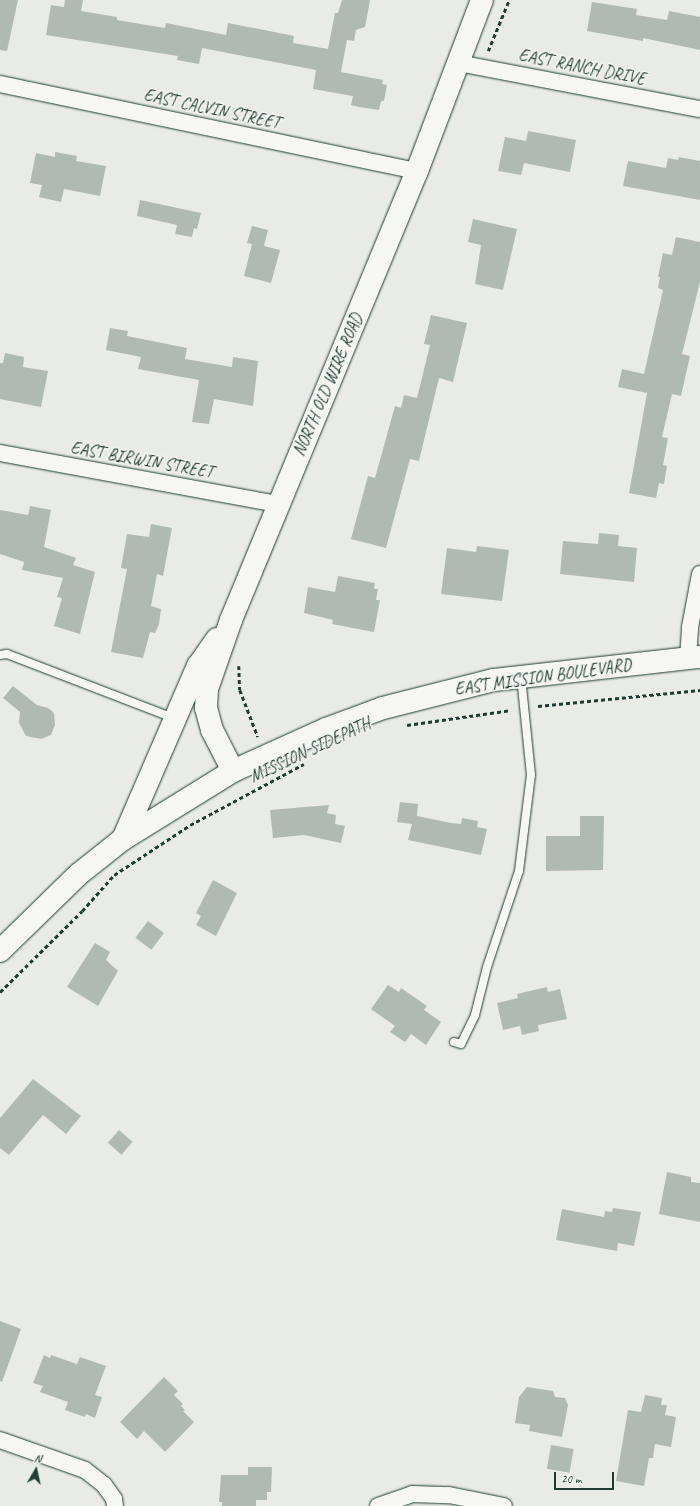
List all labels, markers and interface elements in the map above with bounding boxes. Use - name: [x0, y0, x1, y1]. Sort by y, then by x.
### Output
- street label: EAST RANCH DRIVE: [517, 45, 647, 89]
- street label: EAST CALVIN STREET: [142, 85, 282, 133]
- street label: NORTH OLD WIRE ROAD: [288, 310, 368, 460]
- street label: EAST BIRWIN STREET: [69, 437, 215, 483]
- street label: EAST MISSION BOULEVARD: [453, 655, 633, 699]
- street label: MISSION SIDEPATH: [246, 713, 374, 787]
- north arrow: [16, 1450, 56, 1490]
- text: N: [33, 1451, 42, 1466]
- scale bar: [556, 1464, 616, 1490]
- text: 20 m: [561, 1471, 581, 1487]

